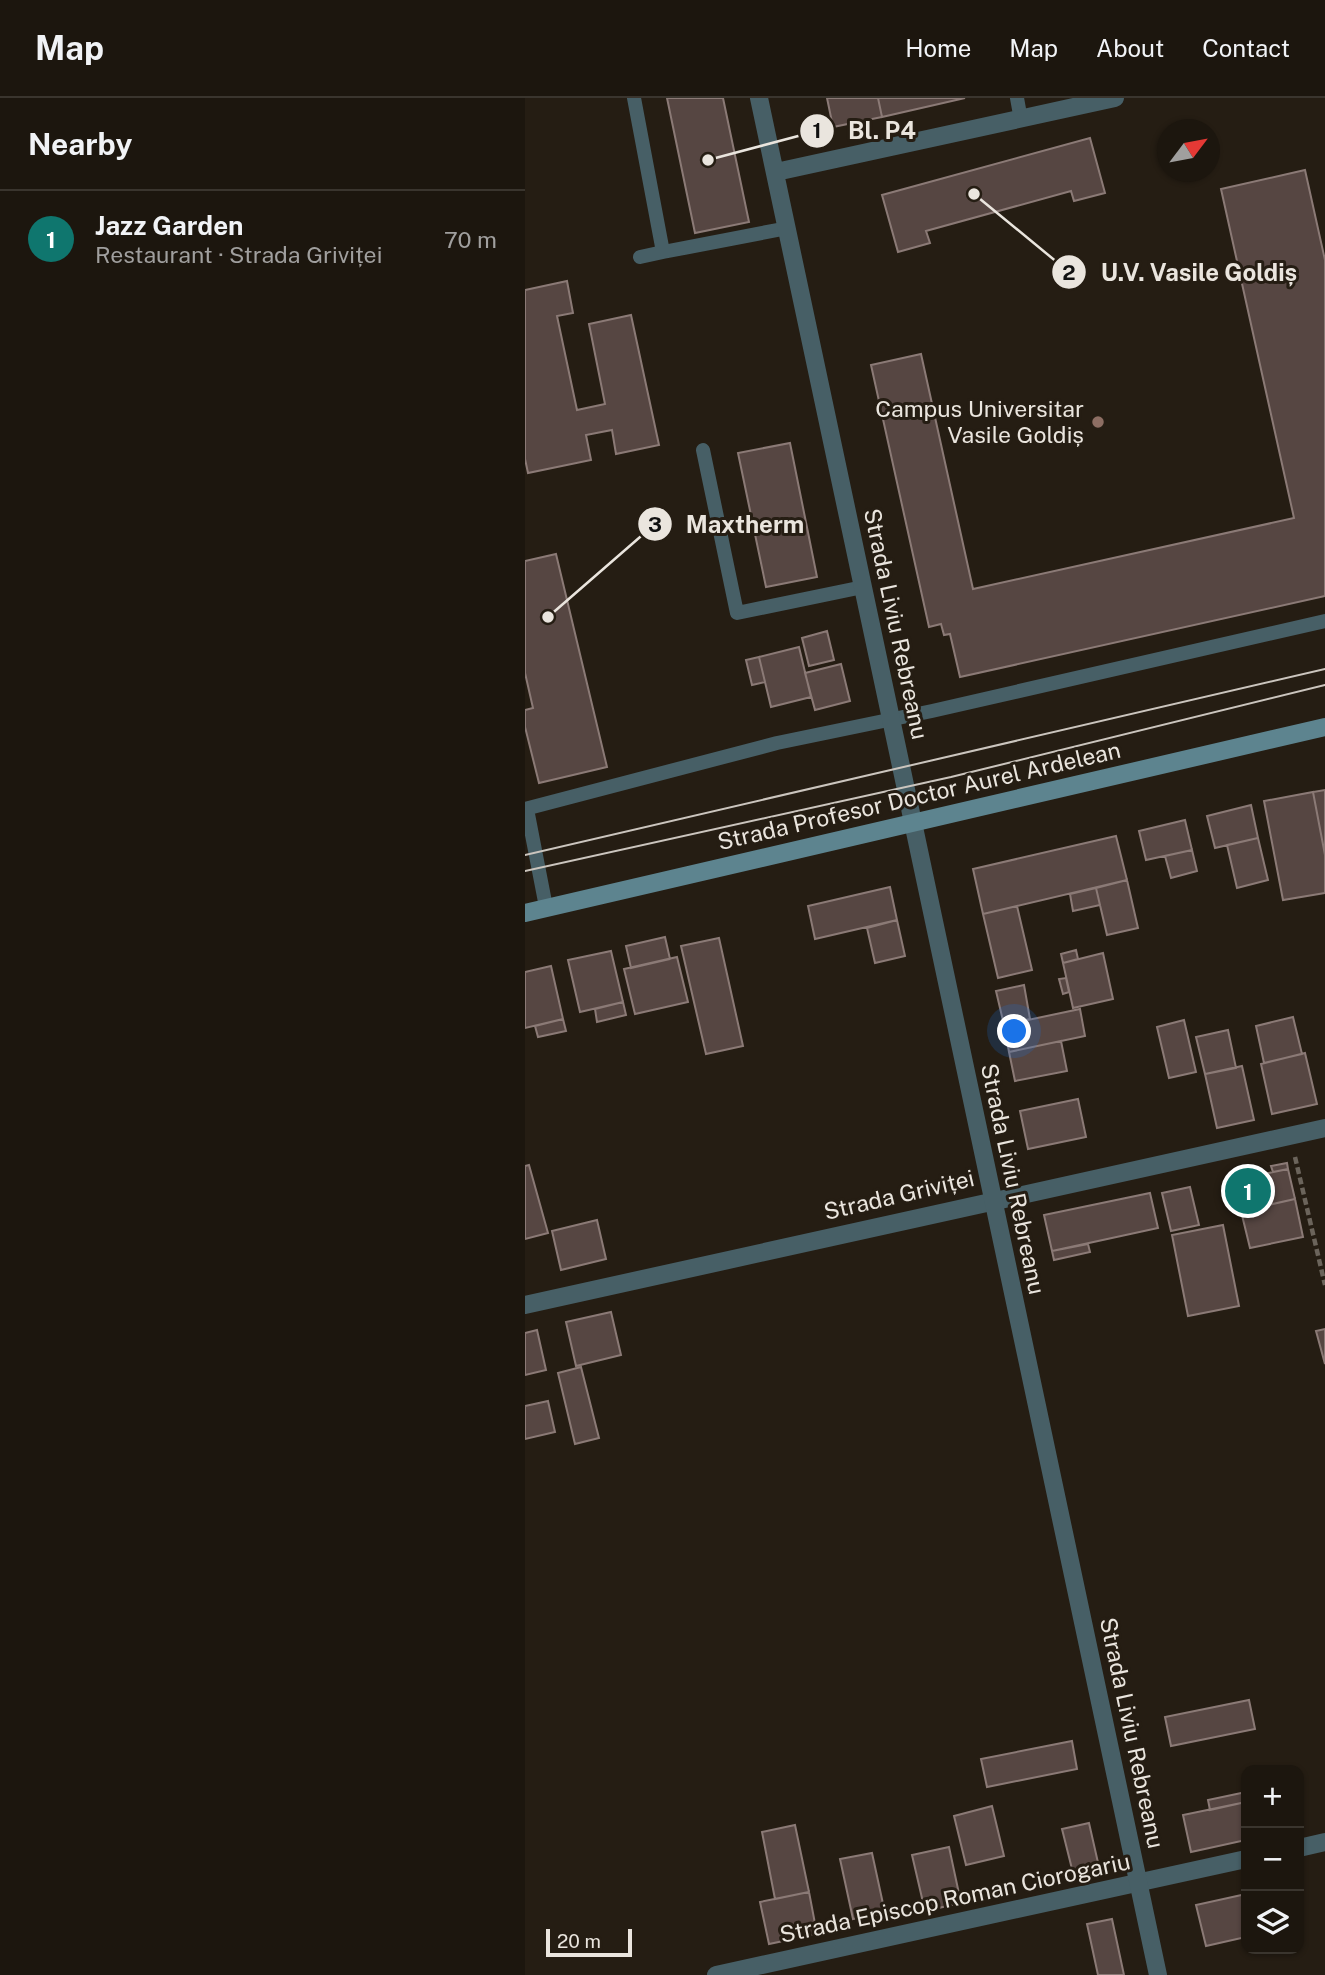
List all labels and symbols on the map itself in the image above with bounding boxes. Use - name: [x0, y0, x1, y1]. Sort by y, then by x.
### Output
- callout: Bl. P4: [799, 108, 930, 153]
- text: Bl. P4: [848, 116, 916, 144]
- text: 1: [813, 118, 822, 143]
- north arrow: [1157, 119, 1220, 182]
- callout: U.V. Vasile Goldiș: [1052, 250, 1312, 295]
- text: U.V. Vasile Goldiș: [1101, 258, 1297, 287]
- text: 2: [1062, 260, 1076, 285]
- place label: Campus Universitar Vasile Goldiș: [875, 395, 1084, 448]
- marker: Campus Universitar Vasile Goldiș: [1090, 414, 1106, 430]
- callout: Maxtherm: [637, 502, 819, 547]
- street label: Strada Liviu Rebreanu: [859, 506, 934, 742]
- text: Maxtherm: [686, 510, 804, 538]
- text: 3: [648, 512, 662, 537]
- street label: Strada Profesor Doctor Aurel Ardelean: [715, 736, 1123, 855]
- your location: [997, 1014, 1031, 1048]
- street label: Strada Liviu Rebreanu: [976, 1061, 1051, 1297]
- street label: Strada Griviței: [821, 1164, 977, 1225]
- pin: 1: [1225, 1165, 1271, 1217]
- street label: Strada Liviu Rebreanu: [1095, 1615, 1170, 1851]
- street label: Strada Episcop Roman Ciorogariu: [777, 1847, 1133, 1948]
- scale bar: [546, 1926, 632, 1958]

